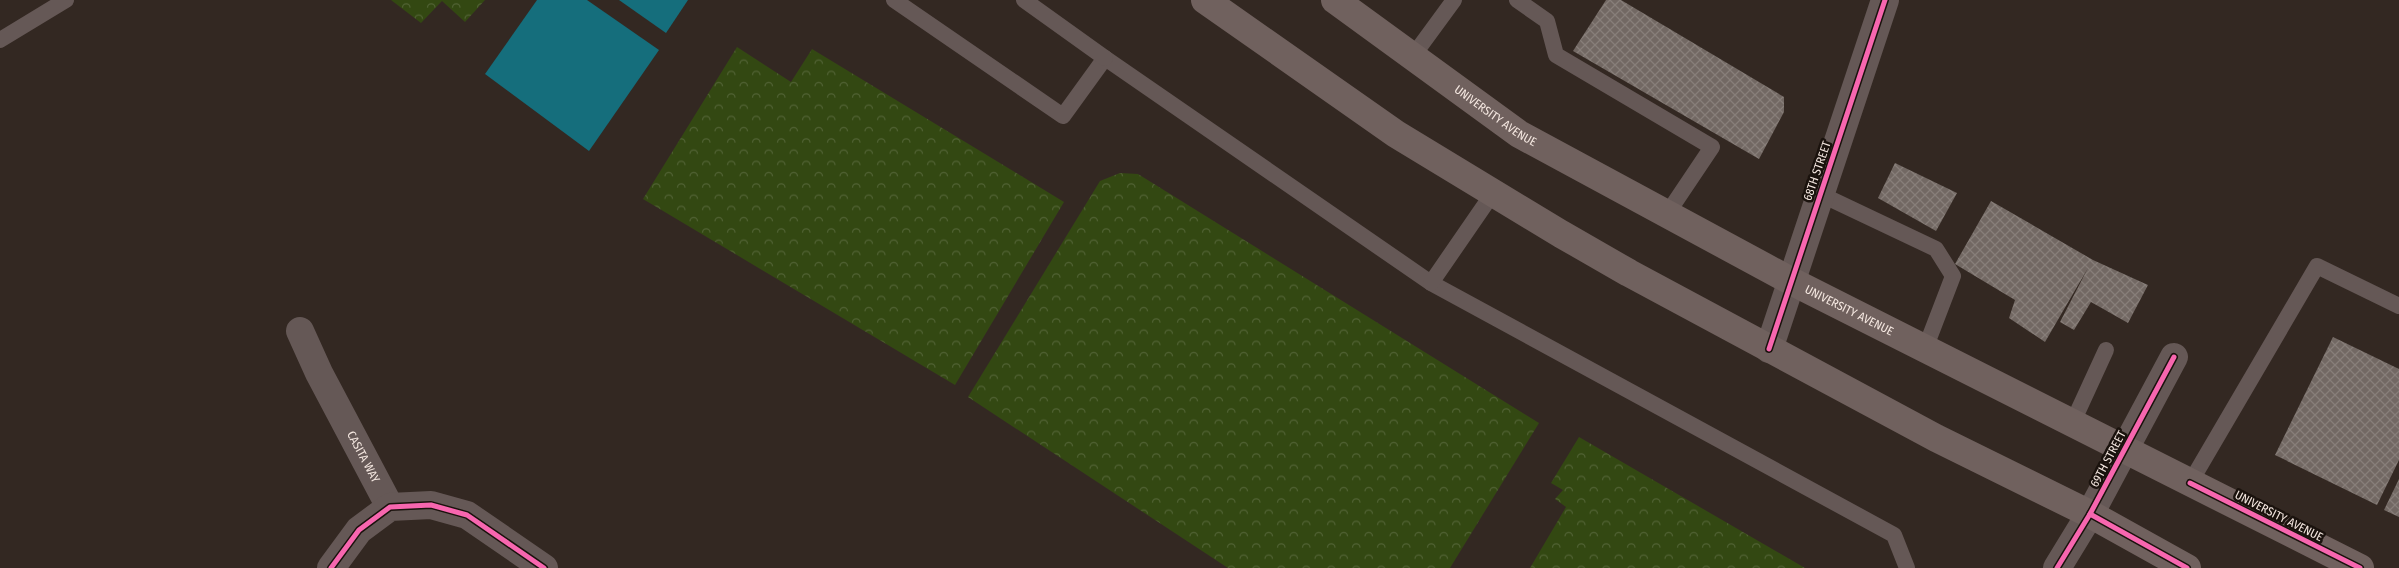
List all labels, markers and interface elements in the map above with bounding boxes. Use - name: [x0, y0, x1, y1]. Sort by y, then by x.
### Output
- street label: UNIVERSITY AVENUE: [1452, 82, 1539, 149]
- street label: 68TH STREET: [1800, 139, 1834, 203]
- street label: UNIVERSITY AVENUE: [1803, 282, 1896, 339]
- street label: 69TH STREET: [2087, 428, 2129, 489]
- street label: CASITA WAY: [344, 429, 383, 485]
- street label: UNIVERSITY AVENUE: [2233, 488, 2326, 544]

